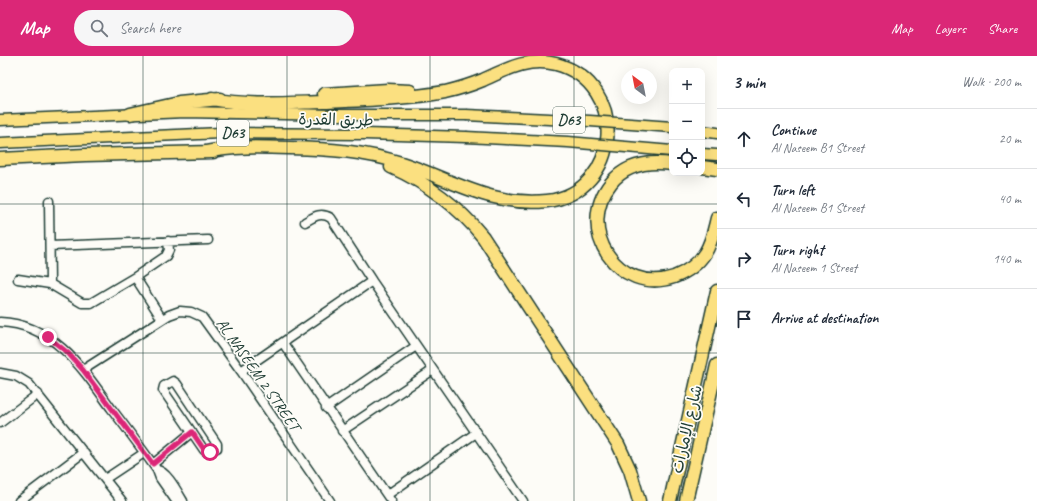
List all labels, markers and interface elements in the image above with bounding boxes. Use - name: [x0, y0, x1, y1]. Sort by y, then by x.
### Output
- search box: [74, 10, 354, 46]
- text: Map: [20, 16, 50, 40]
- icon: search: [88, 17, 110, 39]
- text: Search here: [120, 19, 181, 38]
- text: Map: [891, 20, 913, 37]
- text: Layers: [935, 20, 966, 37]
- text: Share: [988, 20, 1017, 37]
- north arrow: [621, 68, 657, 104]
- map controls: [669, 68, 705, 176]
- button: +: [669, 68, 705, 104]
- text: 3 min: [733, 72, 766, 93]
- text: Walk · 200 m: [962, 74, 1021, 90]
- button: −: [669, 104, 705, 140]
- road number: D63: [553, 107, 585, 133]
- street label: طريق القدرة: [298, 109, 374, 131]
- road number: D63: [217, 120, 249, 146]
- text: Continue: [771, 121, 816, 140]
- icon: ahead: [733, 128, 755, 150]
- text: 20 m: [999, 131, 1021, 147]
- button: locate: [669, 140, 705, 176]
- text: Al Naseem B1 Street: [771, 140, 864, 156]
- text: Turn left: [771, 181, 814, 200]
- icon: left: [733, 188, 755, 210]
- text: 40 m: [999, 191, 1021, 207]
- text: Al Naseem B1 Street: [771, 200, 864, 216]
- text: Turn right: [771, 241, 824, 260]
- icon: right: [733, 248, 755, 270]
- text: 140 m: [993, 251, 1021, 267]
- text: Al Naseem 1 Street: [771, 260, 857, 276]
- icon: arrive: [733, 308, 755, 330]
- text: Arrive at destination: [771, 309, 878, 328]
- street label: AL NASEEM 2 STREET: [212, 314, 307, 438]
- route end: [39, 328, 57, 346]
- street label: شارع الإمارات: [667, 383, 708, 476]
- route start: [201, 443, 219, 461]

